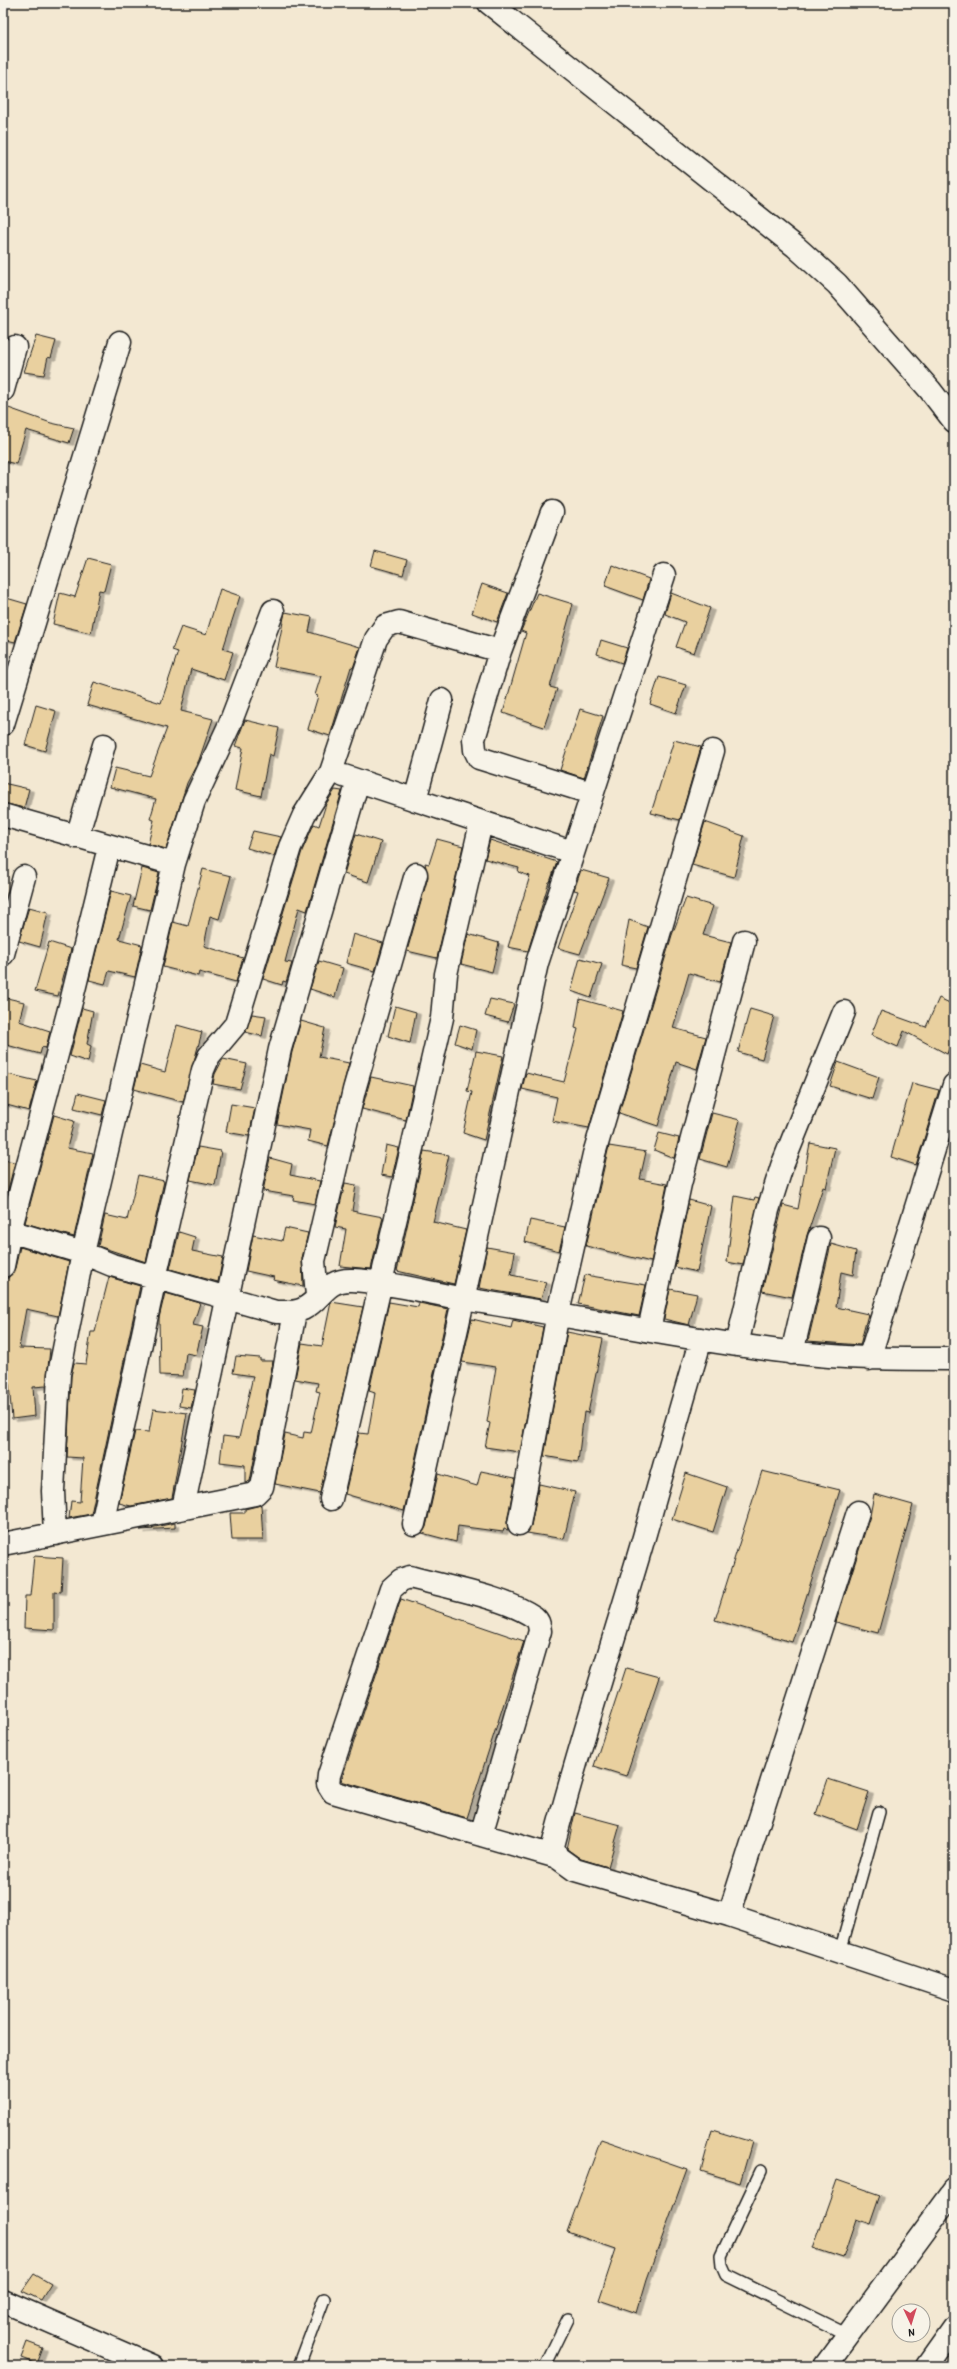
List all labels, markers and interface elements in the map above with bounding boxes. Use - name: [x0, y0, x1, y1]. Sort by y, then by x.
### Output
- north arrow: [891, 2303, 931, 2343]
- text: N: [908, 2326, 915, 2340]

